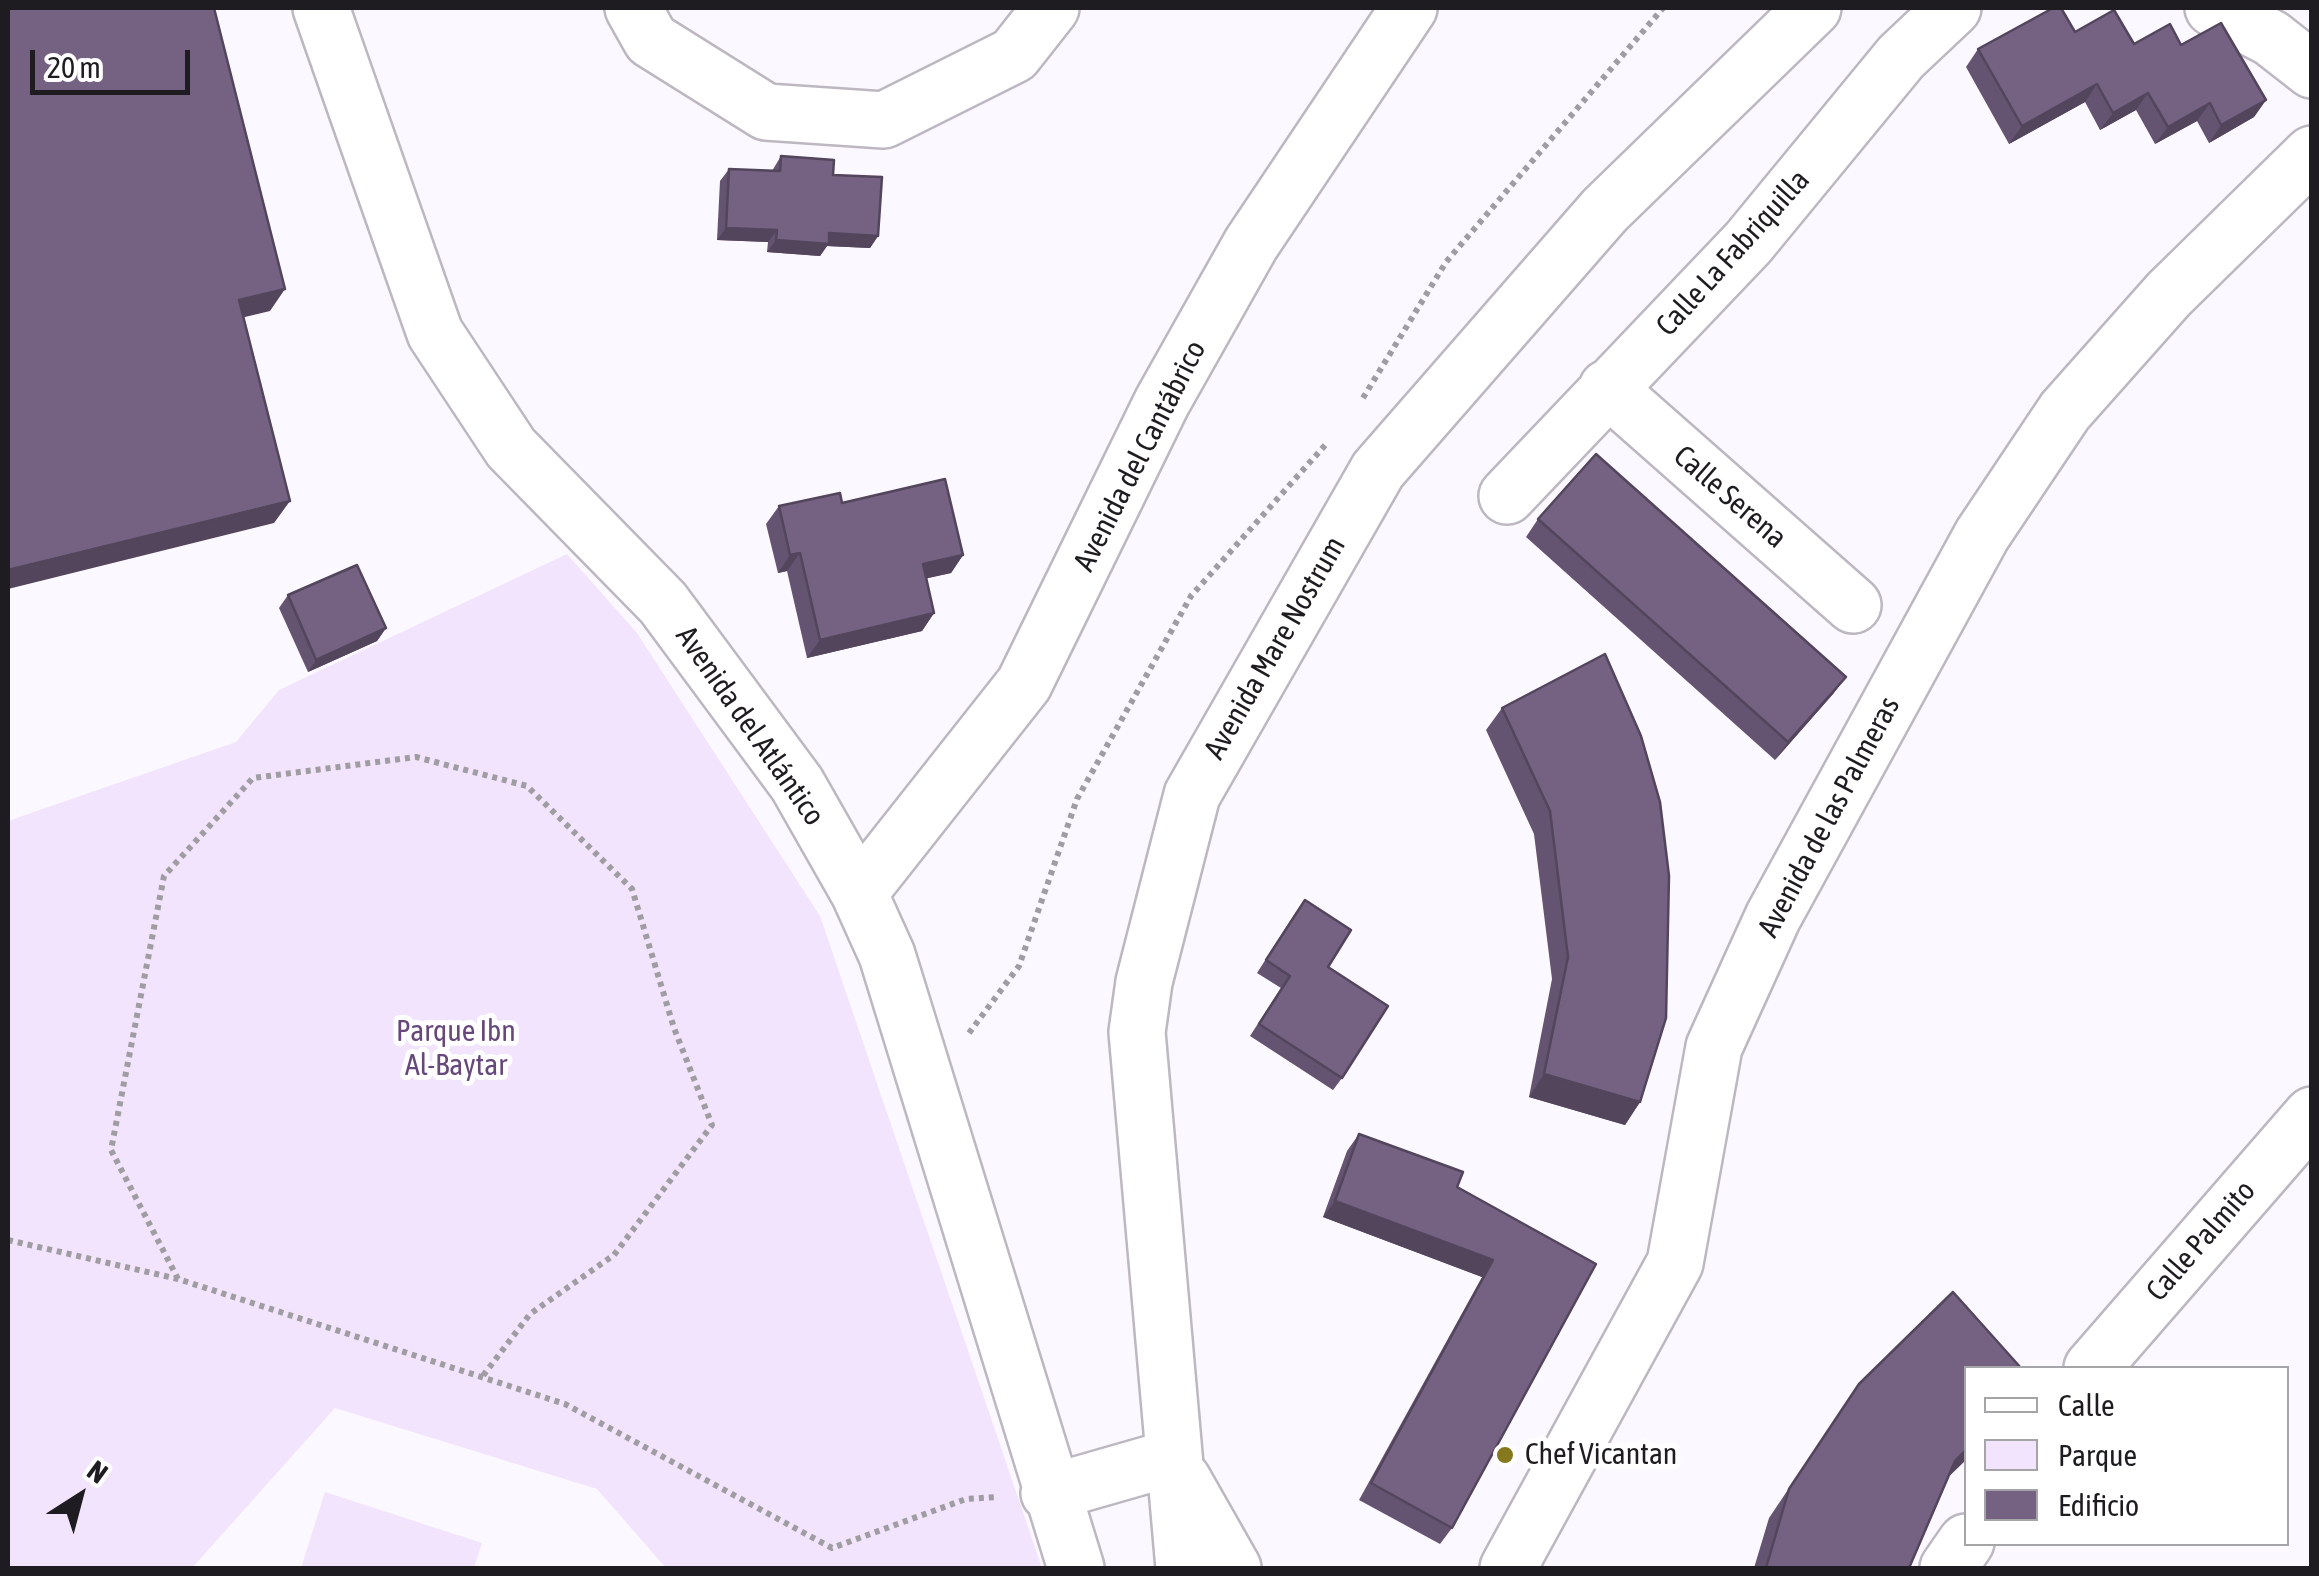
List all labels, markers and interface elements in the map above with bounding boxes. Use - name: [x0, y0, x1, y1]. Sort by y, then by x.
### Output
- scale bar: [35, 30, 195, 92]
- text: 20 m: [47, 50, 101, 84]
- street label: Calle La Fabriquilla: [1649, 162, 1817, 344]
- street label: Avenida del Cantábrico: [1066, 335, 1214, 577]
- street label: Calle Serena: [1666, 438, 1794, 556]
- street label: Avenida Mare Nostrum: [1197, 530, 1353, 766]
- street label: Avenida del Atlántico: [668, 620, 832, 832]
- street label: Avenida de las Palmeras: [1751, 691, 1907, 943]
- park label: Parque Ibn Al-Baytar: [396, 1014, 516, 1084]
- street label: Calle Palmito: [2139, 1173, 2263, 1309]
- legend: [1964, 1366, 2289, 1546]
- text: Calle: [2058, 1388, 2115, 1422]
- place label: Chef Vicantan: [1525, 1437, 1677, 1473]
- text: Parque: [2058, 1438, 2137, 1472]
- marker: Chef Vicantan: [1494, 1444, 1516, 1466]
- north arrow: [30, 1446, 130, 1546]
- text: N: [82, 1454, 114, 1490]
- text: Edificio: [2058, 1488, 2139, 1522]

